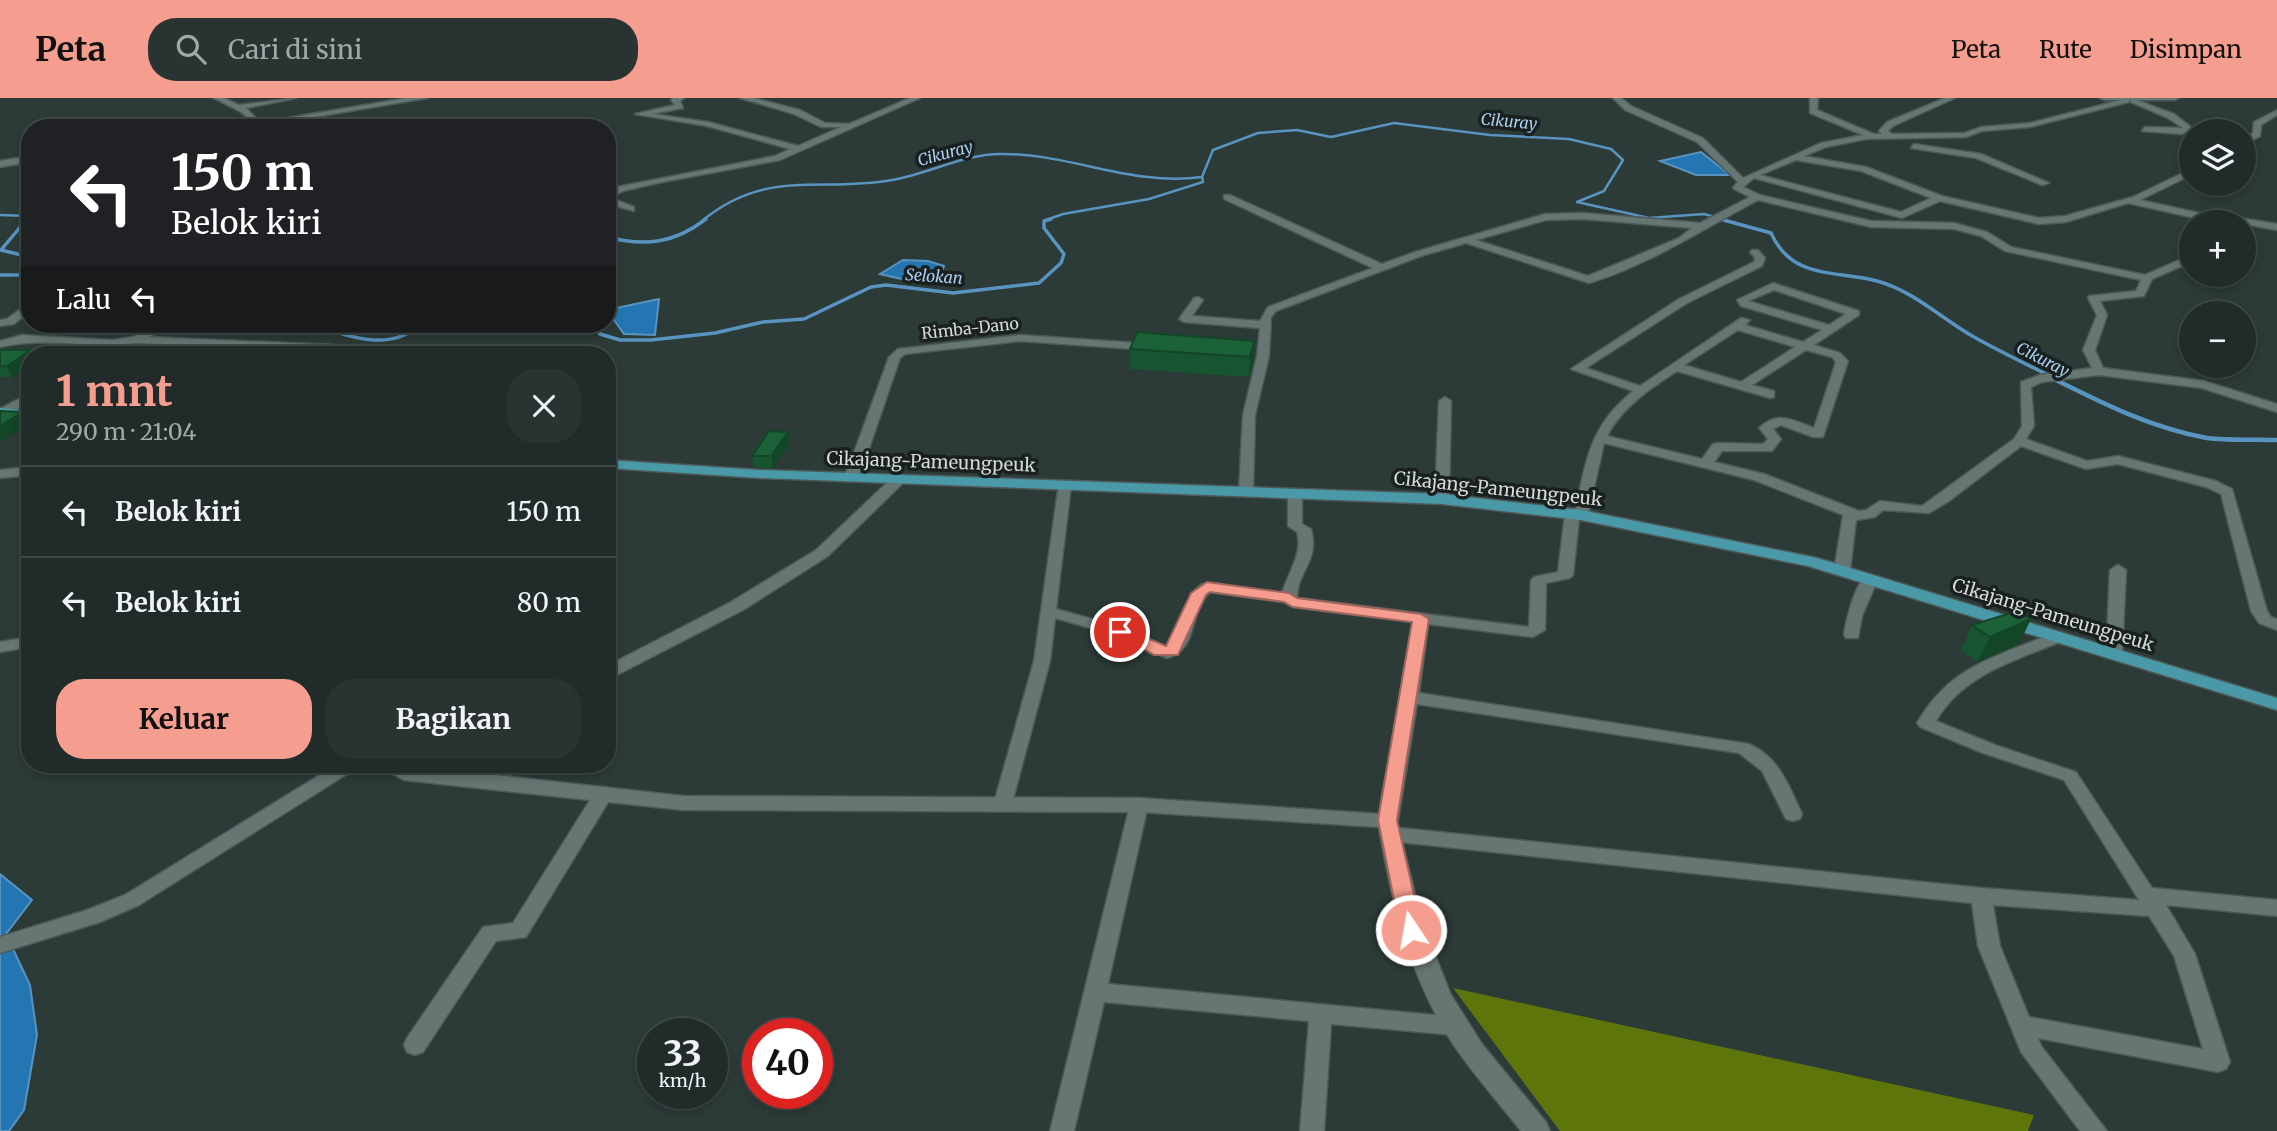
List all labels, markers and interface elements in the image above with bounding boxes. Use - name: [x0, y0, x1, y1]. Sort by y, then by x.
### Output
- search box: [148, 18, 638, 81]
- text: Peta: [35, 29, 106, 70]
- icon: search: [172, 30, 210, 68]
- text: Cari di sini: [228, 33, 362, 66]
- text: Peta: [1951, 34, 2001, 65]
- text: Rute: [2039, 34, 2092, 65]
- text: Disimpan: [2130, 34, 2242, 65]
- water label: Cikuray: [1480, 109, 1538, 133]
- map controls: [2179, 119, 2256, 378]
- button: layers: [2179, 119, 2256, 196]
- water label: Cikuray: [915, 136, 975, 170]
- text: 150 m: [171, 142, 314, 203]
- icon: left: [56, 147, 147, 238]
- text: Belok kiri: [171, 203, 322, 243]
- button: +: [2179, 210, 2256, 287]
- water label: Selokan: [905, 264, 963, 288]
- icon: left: [125, 280, 163, 318]
- text: Lalu: [56, 283, 111, 316]
- button: −: [2179, 301, 2256, 378]
- street label: Rimba-Dano: [920, 313, 1020, 343]
- water label: Cikuray: [2013, 337, 2073, 381]
- text: 1 mnt: [56, 365, 173, 417]
- button: close: [507, 369, 581, 443]
- text: 290 m · 21:04: [56, 417, 197, 446]
- street label: Cikajang-Pameungpeuk: [826, 446, 1037, 477]
- street label: Cikajang-Pameungpeuk: [1393, 466, 1604, 511]
- icon: left: [56, 493, 94, 531]
- text: Belok kiri: [115, 495, 241, 528]
- text: 150 m: [507, 495, 581, 528]
- street label: Cikajang-Pameungpeuk: [1950, 573, 2157, 656]
- icon: left: [56, 584, 94, 622]
- text: Belok kiri: [115, 586, 241, 619]
- text: 80 m: [517, 586, 581, 619]
- pin: [1090, 602, 1150, 662]
- icon: arrive: [1101, 613, 1139, 651]
- button: Keluar: [56, 679, 312, 759]
- button: Bagikan: [326, 679, 581, 759]
- position arrow: [1374, 893, 1448, 967]
- speed limit sign: 40: [742, 1018, 833, 1109]
- text: 33: [663, 1032, 702, 1076]
- text: km/h: [659, 1069, 706, 1092]

